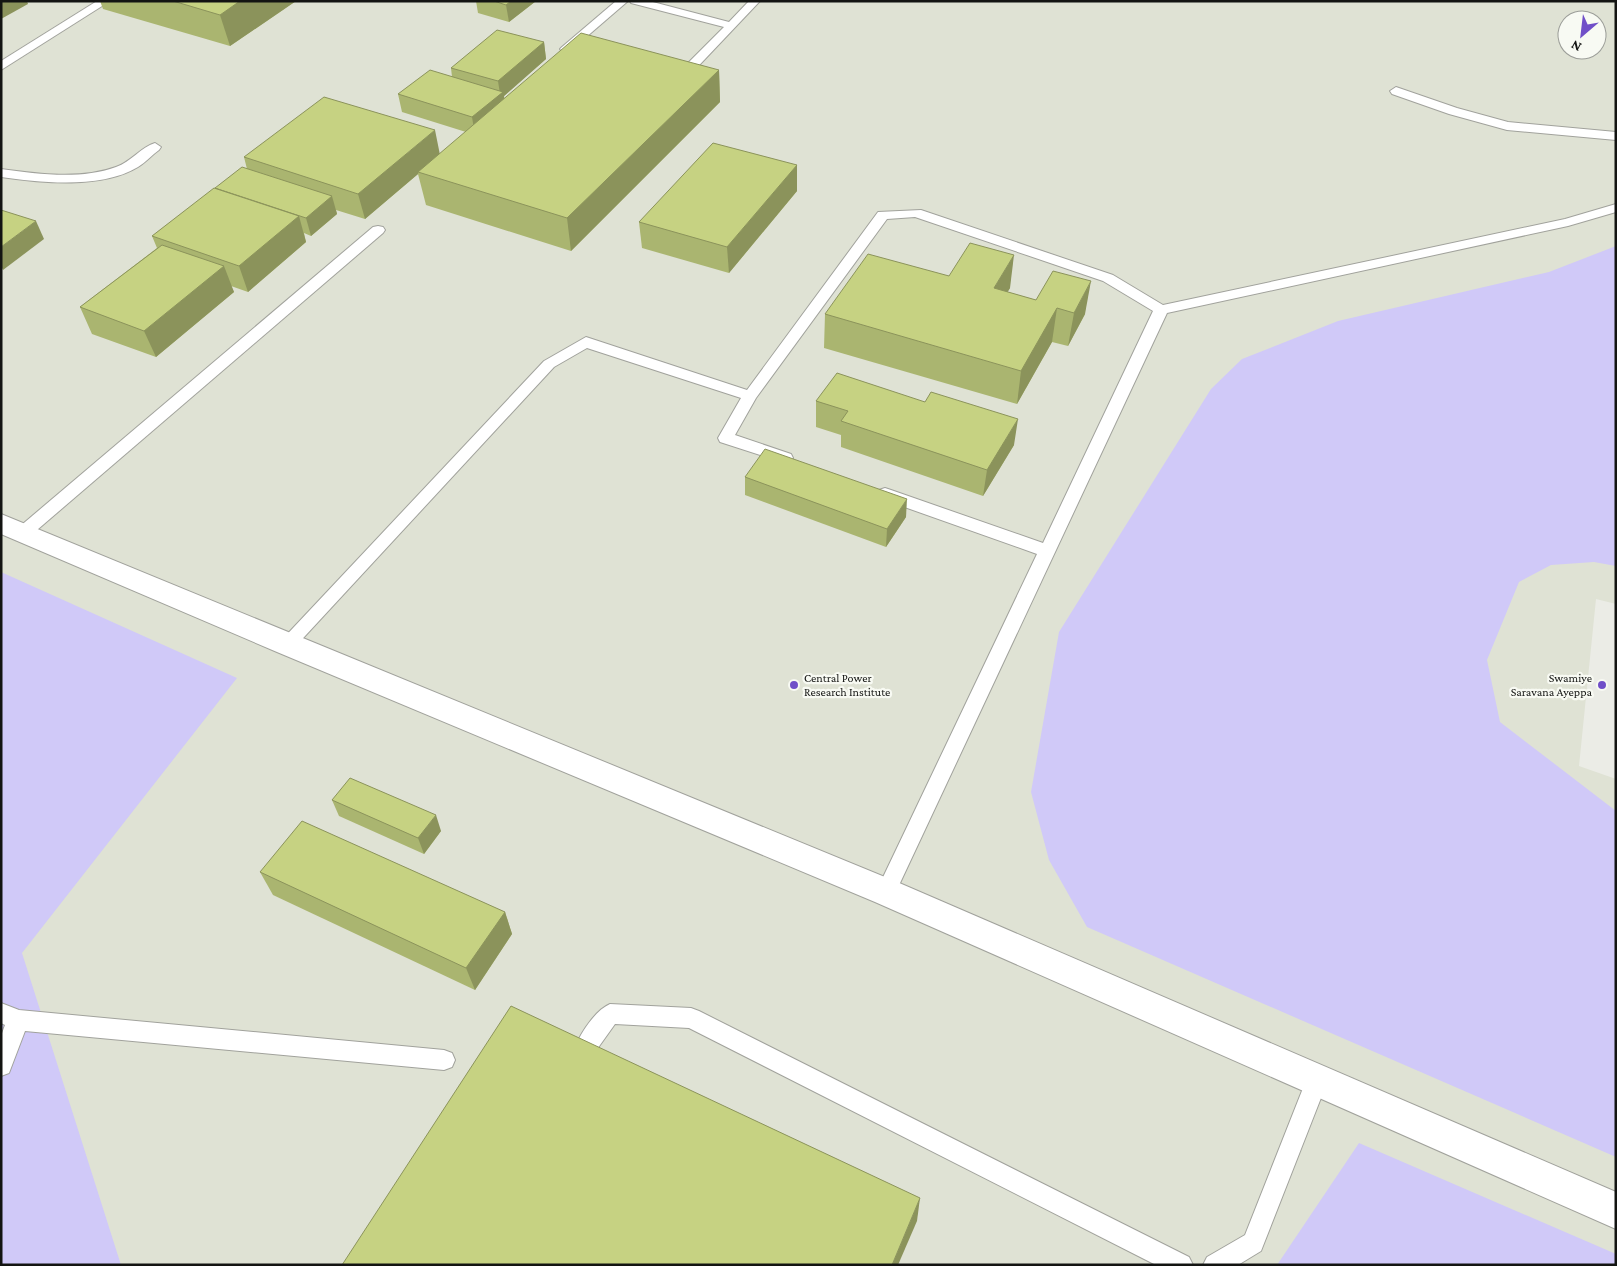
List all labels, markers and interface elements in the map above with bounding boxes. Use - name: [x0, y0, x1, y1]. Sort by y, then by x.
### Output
- north arrow: [1557, 10, 1607, 60]
- text: N: [1568, 37, 1584, 56]
- place label: Central Power Research Institute: [804, 671, 890, 699]
- place label: Swamiye Saravana Ayeppa: [1511, 671, 1592, 699]
- marker: Central Power Research Institute: [788, 679, 800, 691]
- marker: Swamiye Saravana Ayeppa: [1596, 679, 1608, 691]

